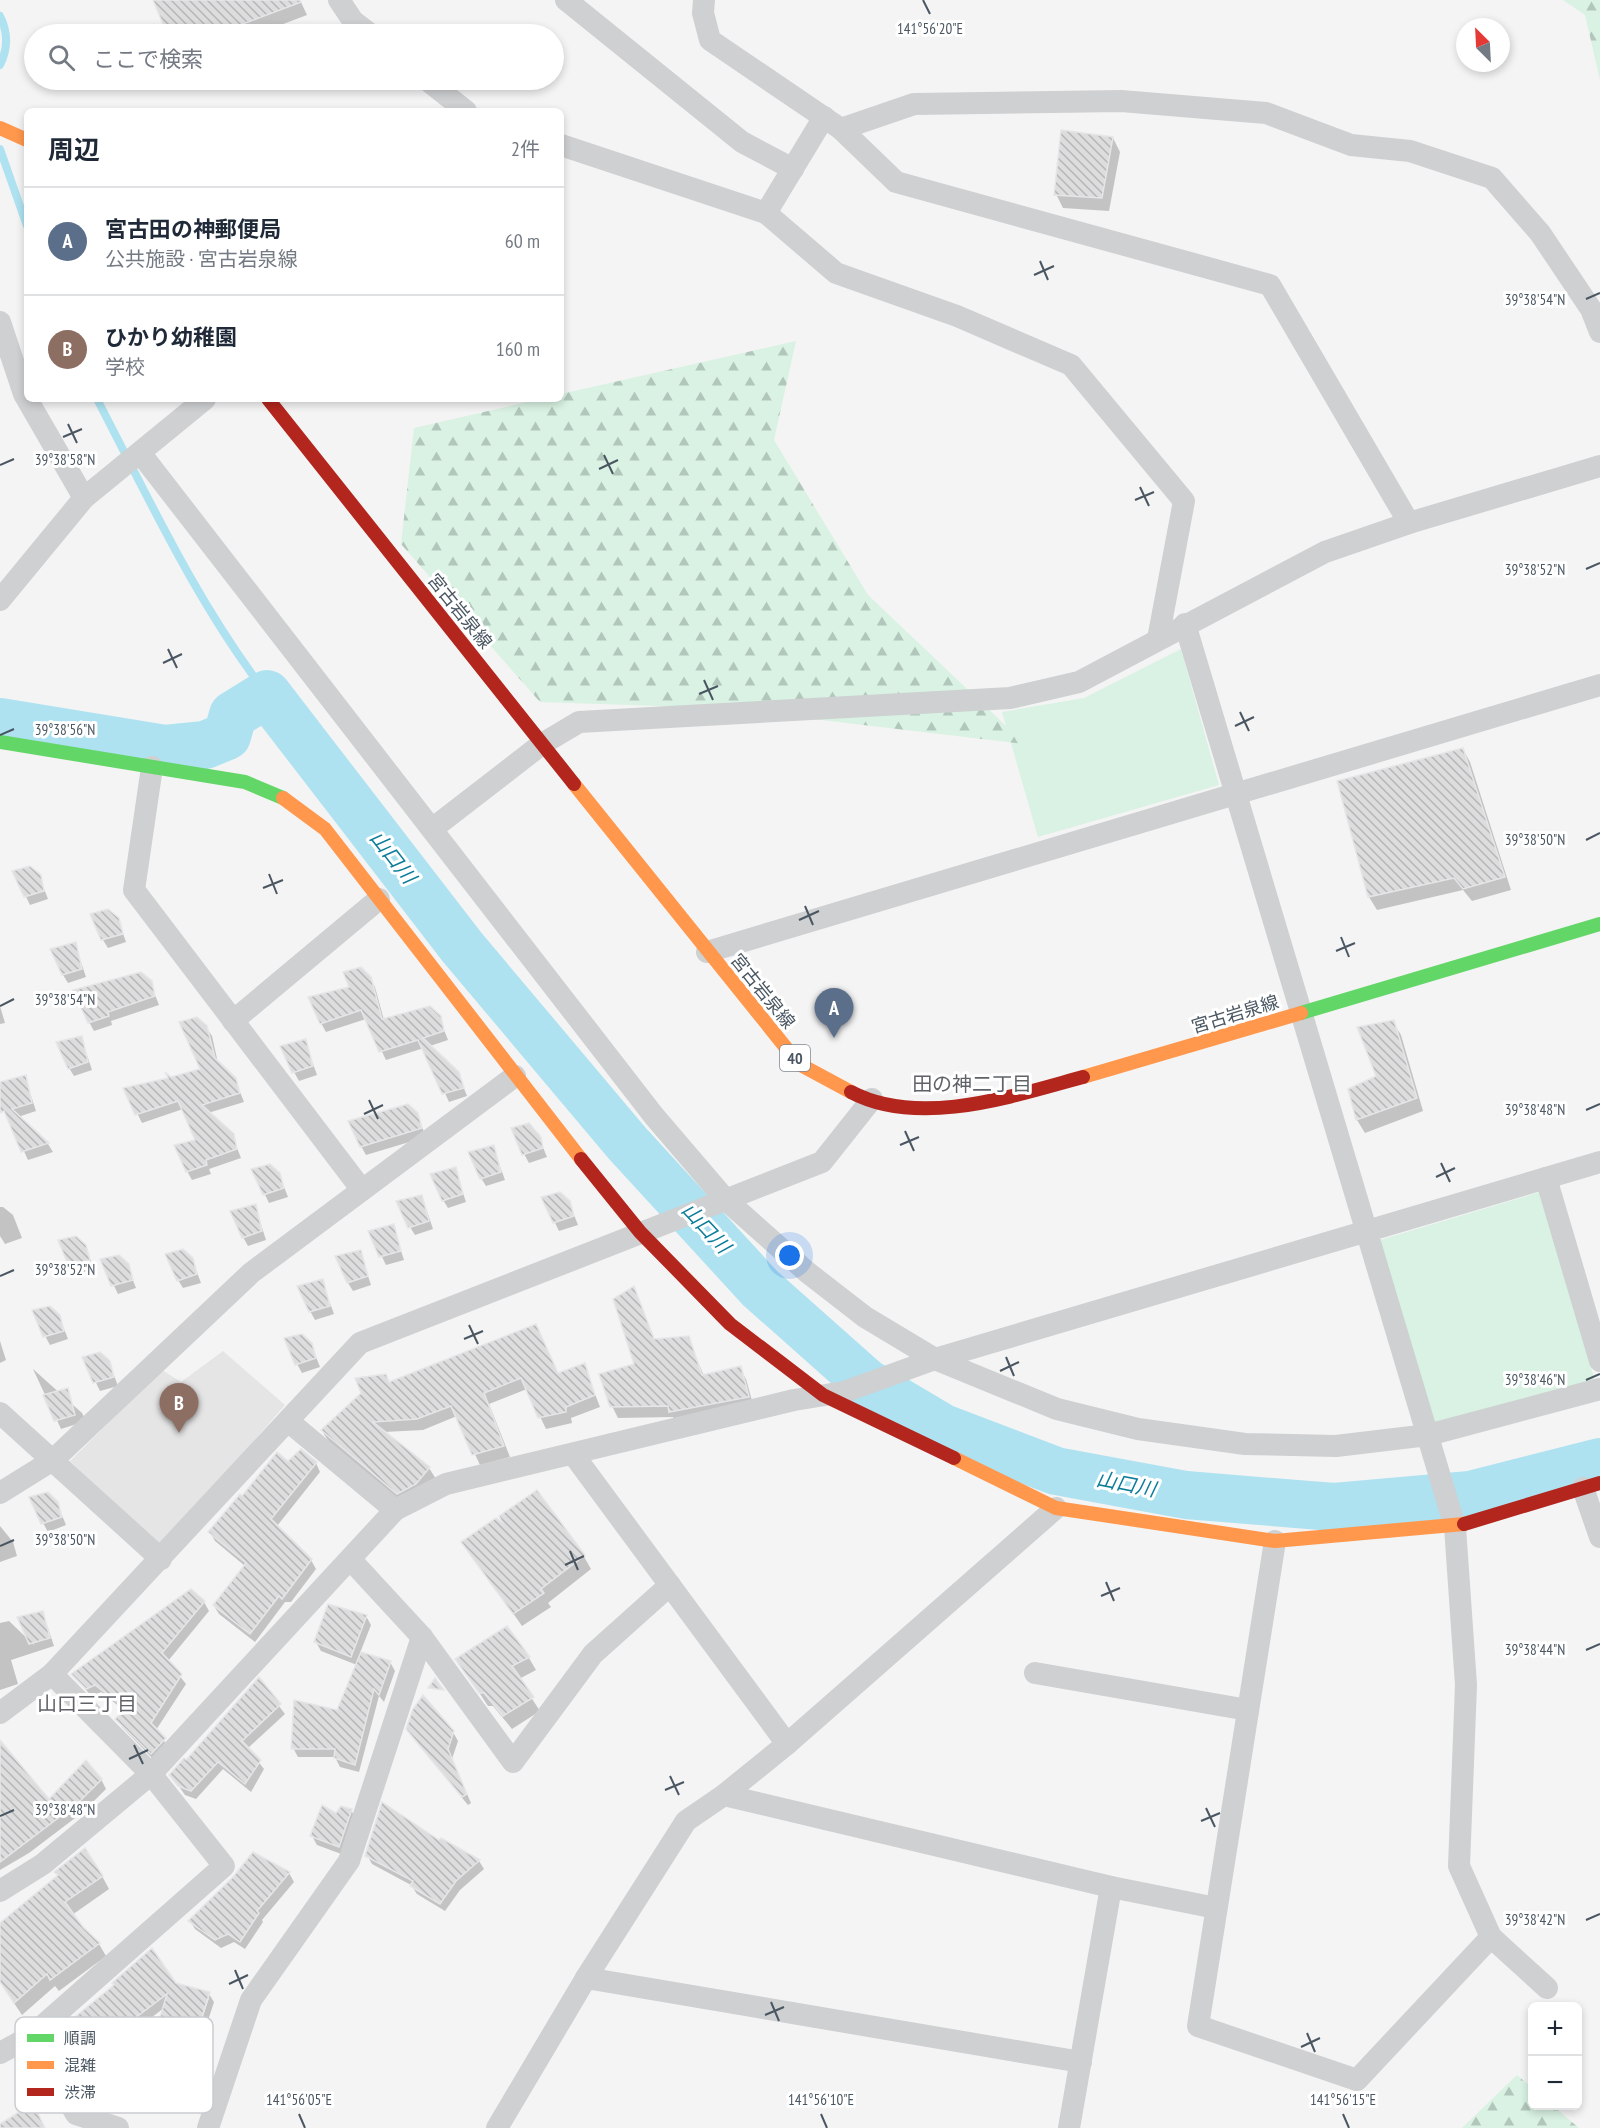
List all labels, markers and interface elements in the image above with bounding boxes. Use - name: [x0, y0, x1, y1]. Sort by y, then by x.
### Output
- north arrow: [1456, 18, 1510, 72]
- text: 141°56'20"E: [897, 19, 963, 38]
- search box: [24, 24, 564, 90]
- icon: search: [45, 41, 78, 74]
- text: ここで検索: [93, 45, 203, 73]
- text: 周辺: [48, 133, 100, 166]
- text: 2件: [511, 136, 540, 162]
- text: 宮古田の神郵便局: [105, 215, 281, 243]
- text: A: [62, 228, 73, 254]
- text: 60 m: [505, 228, 540, 254]
- text: 公共施設 · 宮古岩泉線: [105, 246, 298, 272]
- text: 39°38'54"N: [1505, 290, 1565, 309]
- text: ひかり幼稚園: [105, 323, 237, 351]
- text: B: [63, 336, 72, 362]
- text: 160 m: [496, 336, 540, 362]
- text: 学校: [105, 354, 145, 380]
- text: 39°38'58"N: [35, 450, 95, 469]
- text: 39°38'52"N: [1505, 560, 1565, 579]
- street label: 宮古岩泉線: [423, 569, 497, 653]
- text: 39°38'56"N: [35, 720, 95, 739]
- water label: 山口川: [364, 825, 423, 890]
- text: 39°38'50"N: [1505, 830, 1565, 849]
- street label: 宮古岩泉線: [726, 949, 800, 1033]
- pin: A: [814, 988, 854, 1038]
- text: 39°38'54"N: [35, 990, 95, 1009]
- street label: 宮古岩泉線: [1189, 990, 1281, 1038]
- road number: 40: [780, 1045, 810, 1071]
- district label: 田の神二丁目: [912, 1071, 1032, 1097]
- text: 39°38'48"N: [1505, 1100, 1565, 1119]
- water label: 山口川: [676, 1197, 737, 1260]
- your location: [775, 1241, 804, 1270]
- text: 39°38'52"N: [35, 1260, 95, 1279]
- text: 39°38'46"N: [1505, 1370, 1565, 1389]
- pin: B: [160, 1384, 198, 1433]
- water label: 山口川: [1094, 1466, 1160, 1503]
- text: 39°38'50"N: [35, 1530, 95, 1549]
- text: 39°38'44"N: [1505, 1640, 1565, 1659]
- district label: 山口三丁目: [37, 1691, 137, 1717]
- text: 39°38'48"N: [35, 1800, 95, 1819]
- text: 39°38'42"N: [1505, 1910, 1565, 1929]
- map controls: [1528, 2002, 1582, 2110]
- button: +: [1528, 2002, 1582, 2056]
- legend: [15, 2017, 213, 2113]
- text: 順調: [64, 2028, 96, 2048]
- text: 混雑: [64, 2055, 96, 2075]
- button: −: [1528, 2056, 1582, 2110]
- text: 渋滞: [64, 2082, 96, 2102]
- text: 141°56'05"E: [266, 2090, 332, 2109]
- text: 141°56'10"E: [788, 2090, 854, 2109]
- text: 141°56'15"E: [1310, 2090, 1376, 2109]

